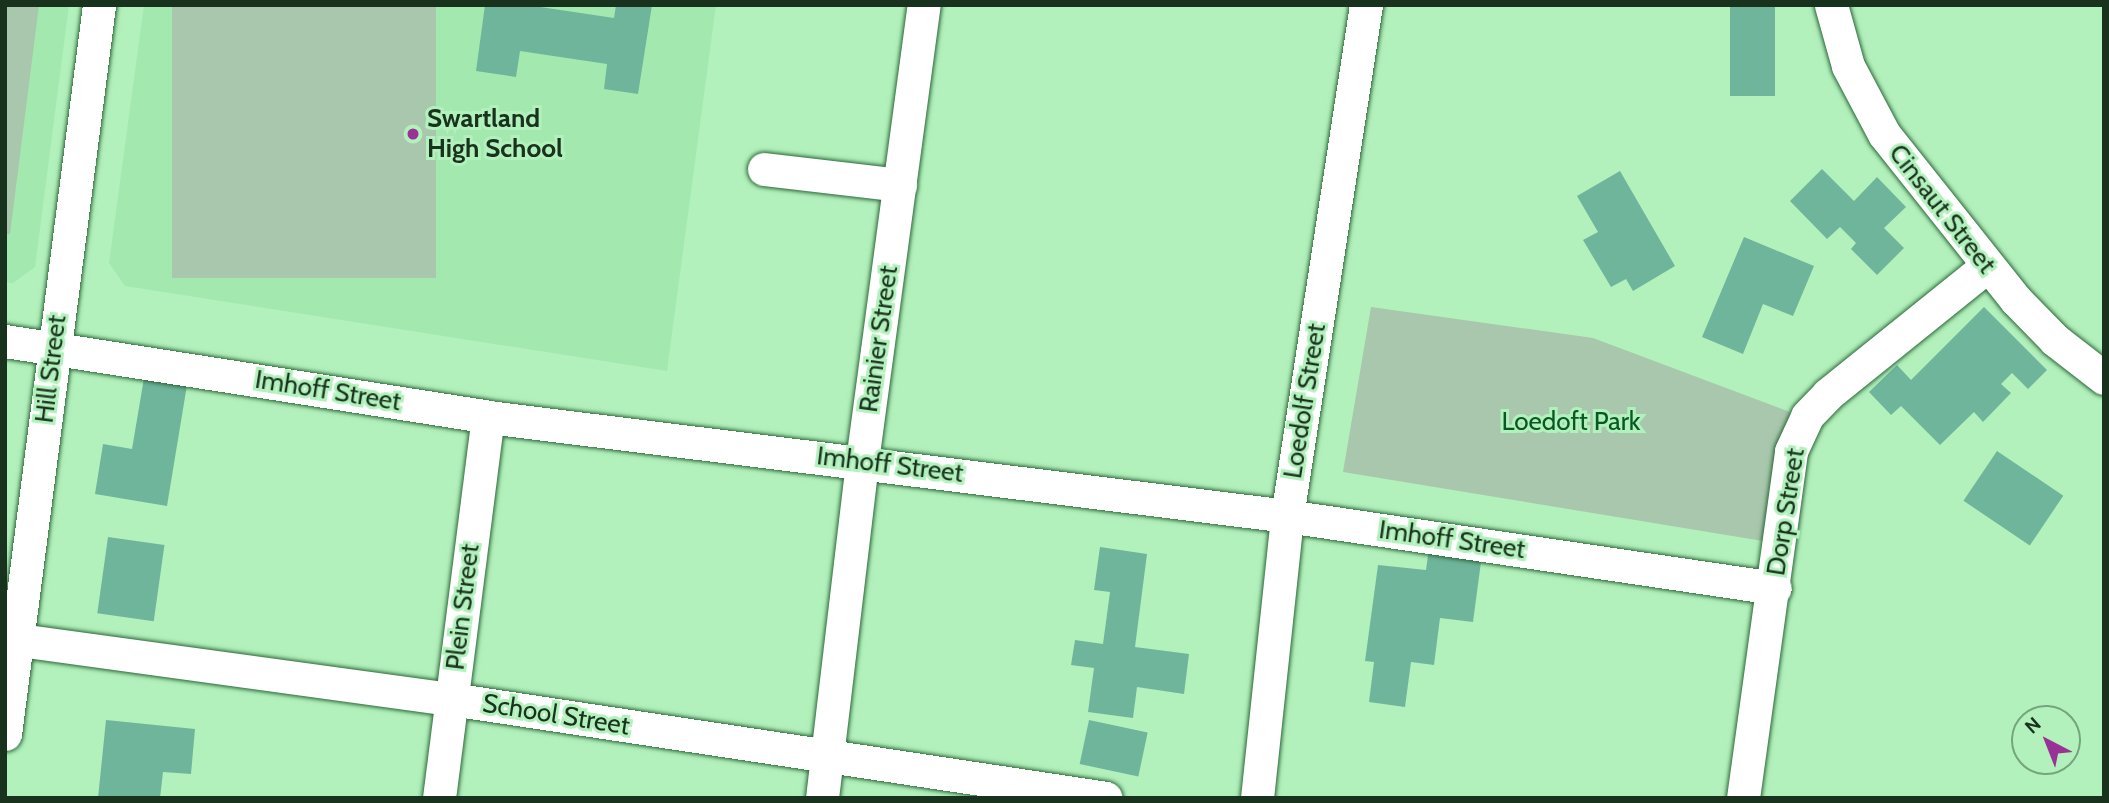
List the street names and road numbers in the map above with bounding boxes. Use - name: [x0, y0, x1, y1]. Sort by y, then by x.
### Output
- street label: Cinsaut Street: [1882, 138, 2002, 280]
- street label: Rainier Street: [853, 264, 905, 414]
- street label: Hill Street: [29, 313, 73, 425]
- street label: Loedolf Street: [1277, 321, 1333, 481]
- street label: Imhoff Street: [253, 364, 403, 418]
- street label: Imhoff Street: [815, 441, 965, 489]
- street label: Dorp Street: [1761, 446, 1811, 578]
- street label: Imhoff Street: [1377, 514, 1527, 566]
- street label: Plein Street: [440, 542, 486, 672]
- street label: School Street: [480, 688, 632, 742]

